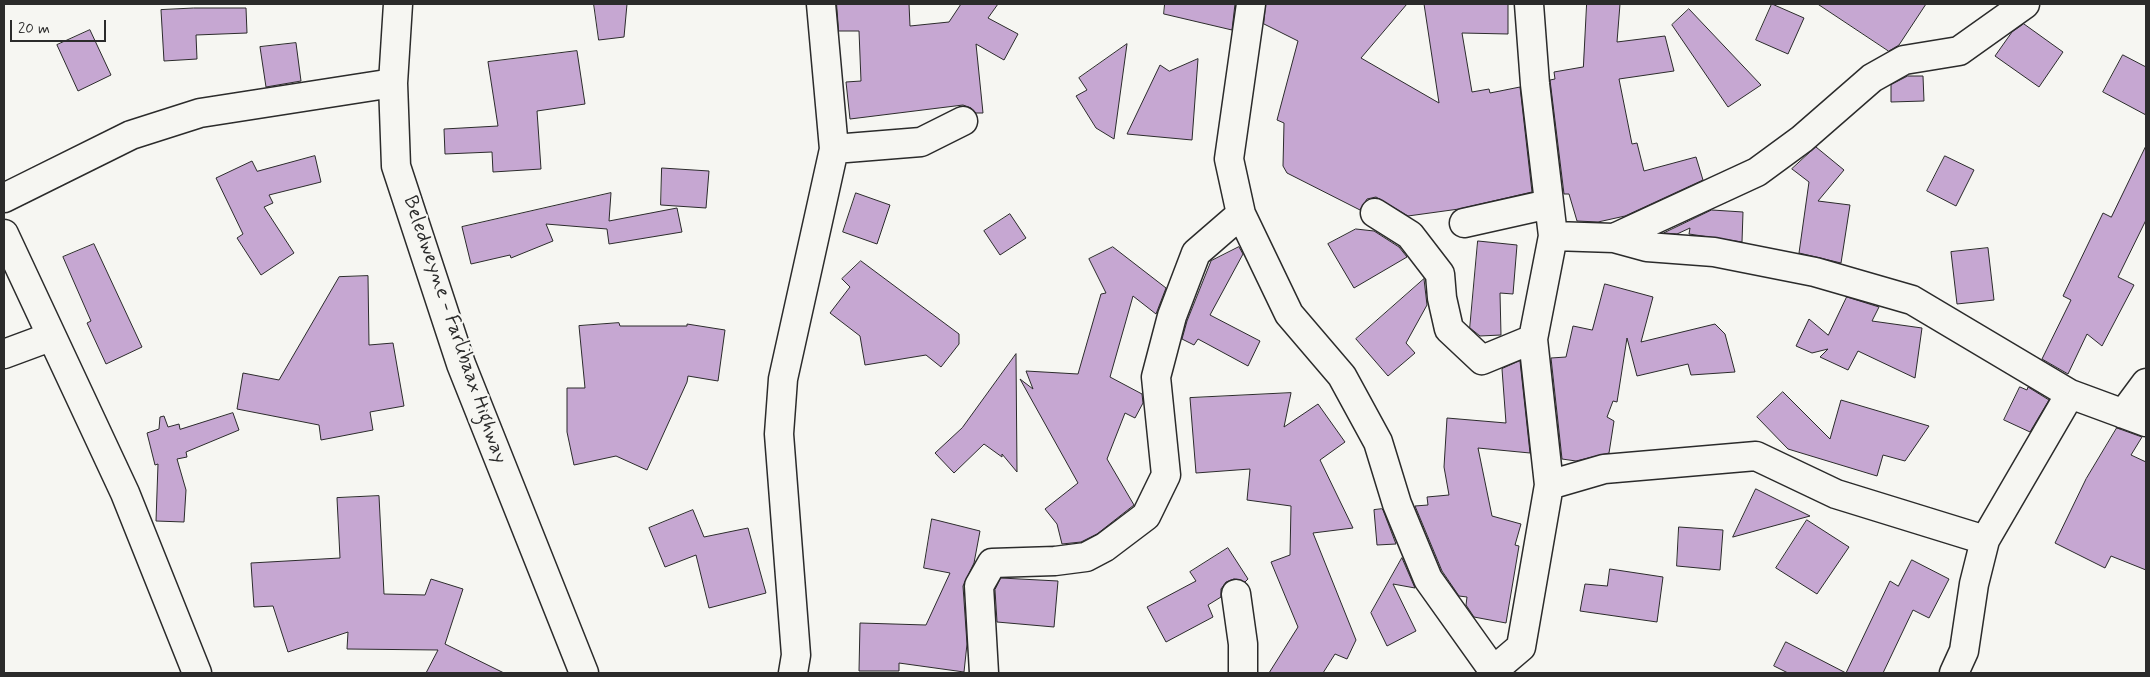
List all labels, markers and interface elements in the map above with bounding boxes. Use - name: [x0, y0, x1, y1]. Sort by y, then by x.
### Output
- scale bar: [12, 10, 109, 42]
- text: 20 m: [18, 19, 50, 39]
- street label: Beledweyne - Farlibaax Highway: [397, 193, 511, 467]

